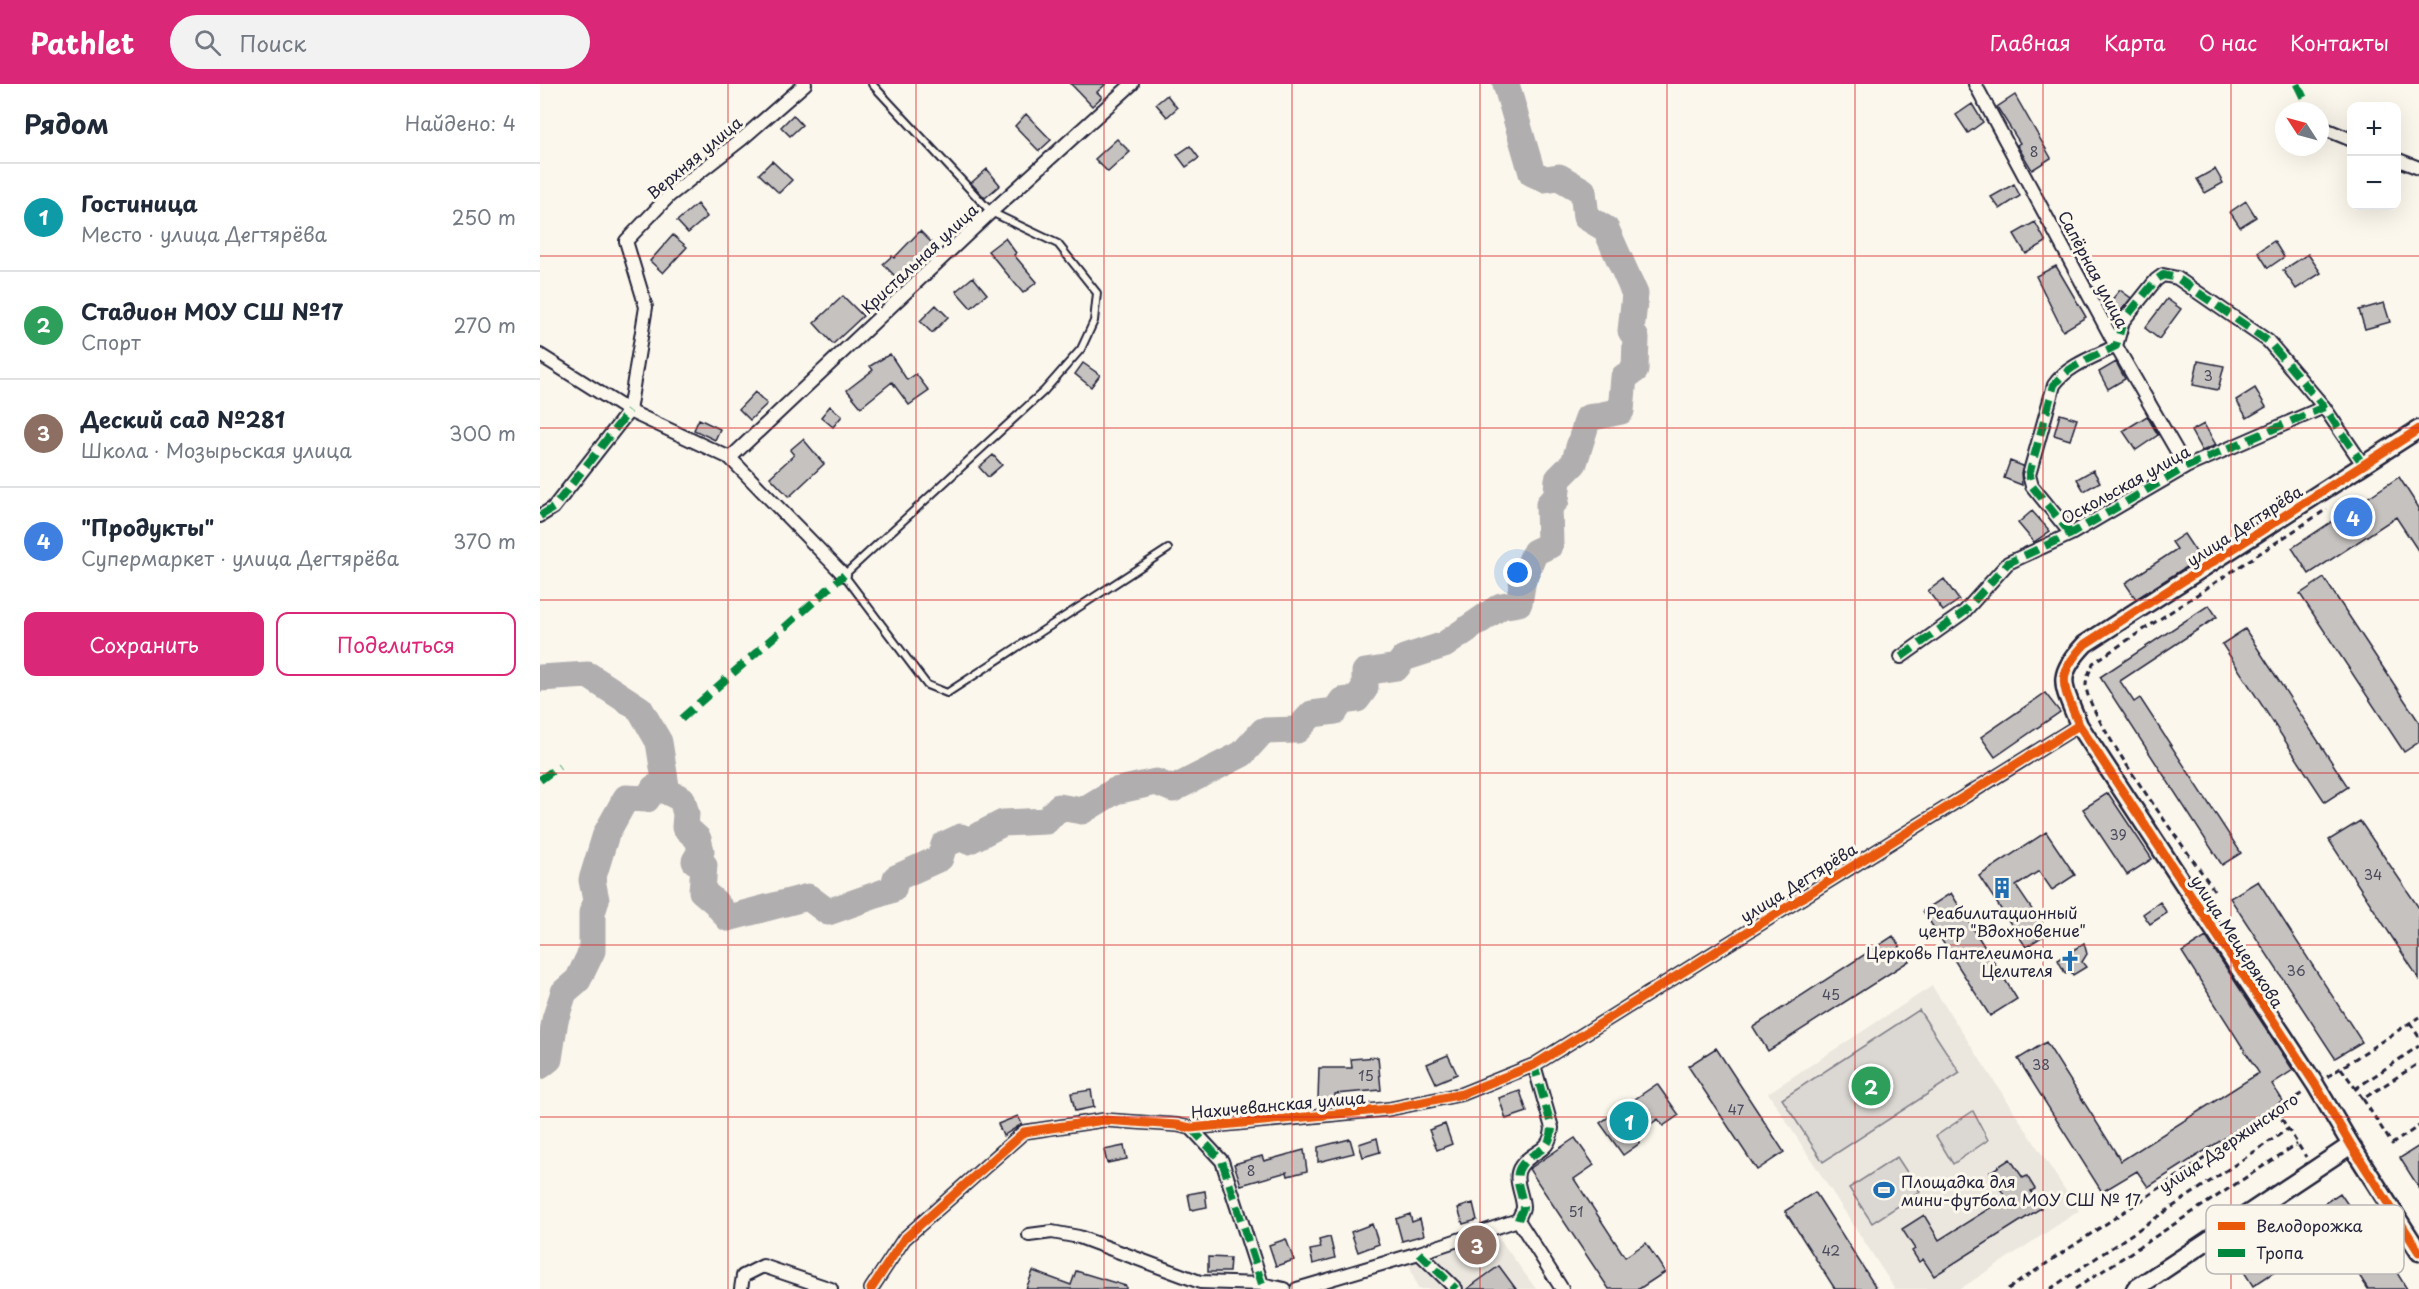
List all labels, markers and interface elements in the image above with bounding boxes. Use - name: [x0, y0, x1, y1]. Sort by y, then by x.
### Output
- search box: [170, 15, 590, 69]
- text: Pathlet: [30, 21, 134, 64]
- icon: search: [191, 26, 224, 59]
- text: Поиск: [239, 26, 306, 59]
- text: Главная: [1990, 26, 2071, 58]
- text: Карта: [2104, 26, 2166, 58]
- text: О нас: [2199, 26, 2257, 58]
- text: Контакты: [2290, 26, 2389, 58]
- north arrow: [2275, 102, 2329, 156]
- map controls: [2347, 102, 2401, 210]
- button: +: [2347, 102, 2401, 156]
- text: Рядом: [24, 104, 109, 143]
- text: Найдено: 4: [405, 108, 516, 138]
- street label: Верхняя улица: [641, 110, 747, 204]
- house number: 8: [2030, 141, 2038, 162]
- button: −: [2347, 156, 2401, 210]
- text: Гостиница: [81, 186, 198, 219]
- street label: Кристальная улица: [855, 197, 983, 319]
- text: 1: [39, 202, 48, 232]
- text: 250 m: [452, 202, 516, 232]
- street label: Сапёрная улица: [2053, 206, 2135, 332]
- text: Место · улица Дегтярёва: [81, 219, 327, 249]
- text: Стадион МОУ СШ №17: [81, 294, 343, 327]
- text: 2: [36, 310, 51, 340]
- text: 270 m: [453, 310, 516, 340]
- text: Спорт: [81, 327, 141, 357]
- house number: 3: [2203, 365, 2213, 386]
- text: Деский сад №281: [81, 402, 285, 435]
- text: 3: [37, 418, 50, 448]
- text: 300 m: [449, 418, 516, 448]
- text: Школа · Мозырьская улица: [81, 435, 352, 465]
- street label: Оскольская улица: [2056, 439, 2194, 529]
- street label: улица Дегтярёва: [2181, 479, 2307, 571]
- pin: 4: [2334, 494, 2372, 540]
- text: "Продукты": [81, 510, 214, 543]
- text: 4: [37, 526, 50, 556]
- text: 370 m: [453, 526, 516, 556]
- text: Супермаркет · улица Дегтярёва: [81, 543, 399, 573]
- your location: [1503, 558, 1532, 587]
- button: Сохранить: [24, 612, 264, 676]
- button: Поделиться: [276, 612, 516, 676]
- house number: 39: [2109, 824, 2127, 845]
- street label: улица Дегтярёва: [1735, 836, 1861, 928]
- house number: 34: [2364, 864, 2382, 885]
- street label: улица Мещерякова: [2186, 870, 2290, 1012]
- building icon: Реабилитационный центр "Вдохновение": [1990, 876, 2014, 900]
- place label: Реабилитационный центр "Вдохновение": [1918, 900, 2086, 942]
- place label: Церковь Пантелеимона Целителя: [1866, 940, 2053, 982]
- church icon: Церковь Пантелеимона Целителя: [2058, 949, 2082, 973]
- house number: 36: [2286, 960, 2306, 981]
- house number: 45: [1822, 984, 1840, 1005]
- house number: 38: [2032, 1054, 2050, 1075]
- pin: 2: [1852, 1064, 1890, 1108]
- house number: 15: [1358, 1065, 1374, 1086]
- street label: Нахичеванская улица: [1190, 1084, 1366, 1124]
- street label: улица Дзержинского: [2153, 1086, 2303, 1198]
- pin: 1: [1610, 1098, 1648, 1144]
- house number: 47: [1728, 1099, 1745, 1120]
- house number: 8: [1247, 1160, 1255, 1181]
- place label: Площадка для мини-футбола МОУ СШ № 17: [1901, 1169, 2141, 1211]
- sports icon: Площадка для мини-футбола МОУ СШ № 17: [1872, 1178, 1896, 1202]
- house number: 51: [1569, 1201, 1583, 1222]
- legend: [2206, 1205, 2404, 1274]
- text: Велодорожка: [2256, 1213, 2363, 1237]
- pin: 3: [1458, 1222, 1496, 1268]
- house number: 42: [1822, 1240, 1840, 1261]
- text: Тропа: [2256, 1240, 2304, 1264]

